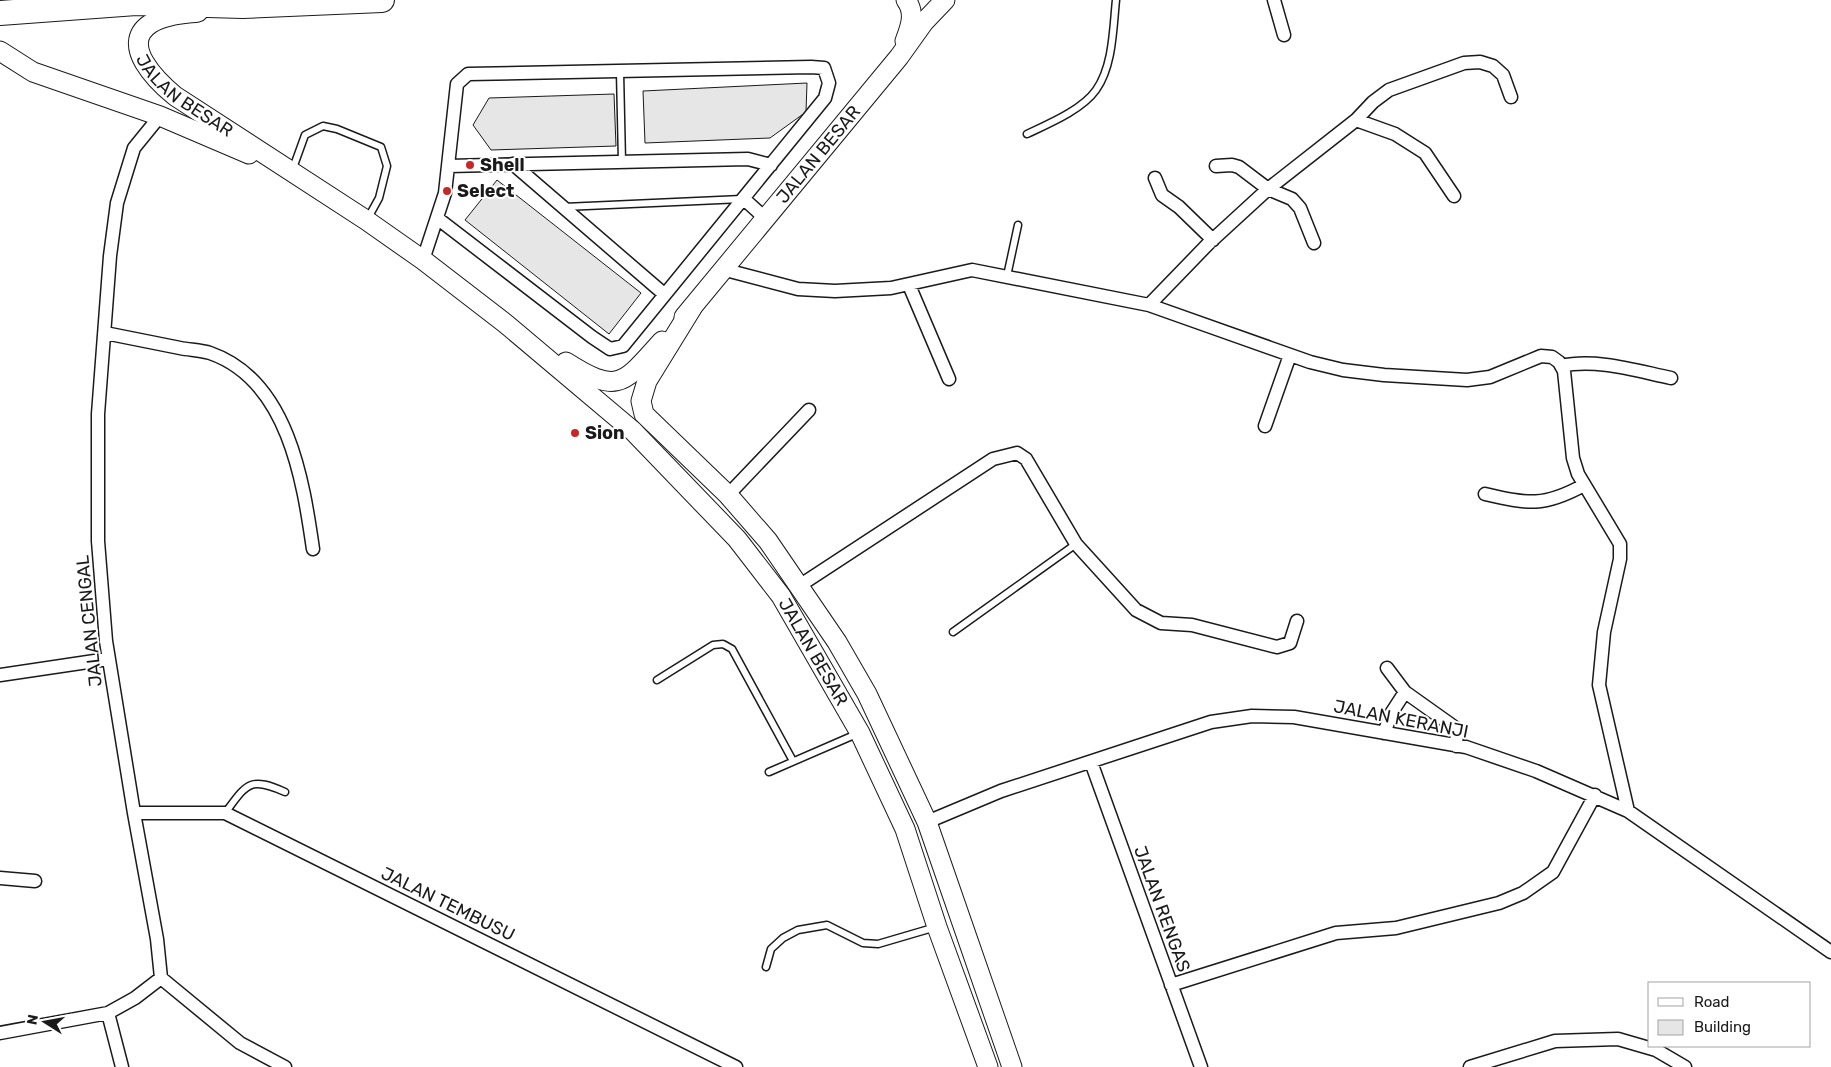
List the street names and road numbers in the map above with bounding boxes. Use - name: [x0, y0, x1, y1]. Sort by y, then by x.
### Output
- street label: JALAN BESAR: [131, 50, 237, 142]
- street label: JALAN BESAR: [772, 101, 865, 208]
- street label: JALAN CENGAL: [71, 554, 107, 688]
- street label: JALAN BESAR: [774, 594, 853, 710]
- street label: JALAN KERANJI: [1332, 695, 1470, 743]
- street label: JALAN RENGAS: [1129, 843, 1195, 975]
- street label: JALAN TEMBUSU: [378, 862, 518, 946]

